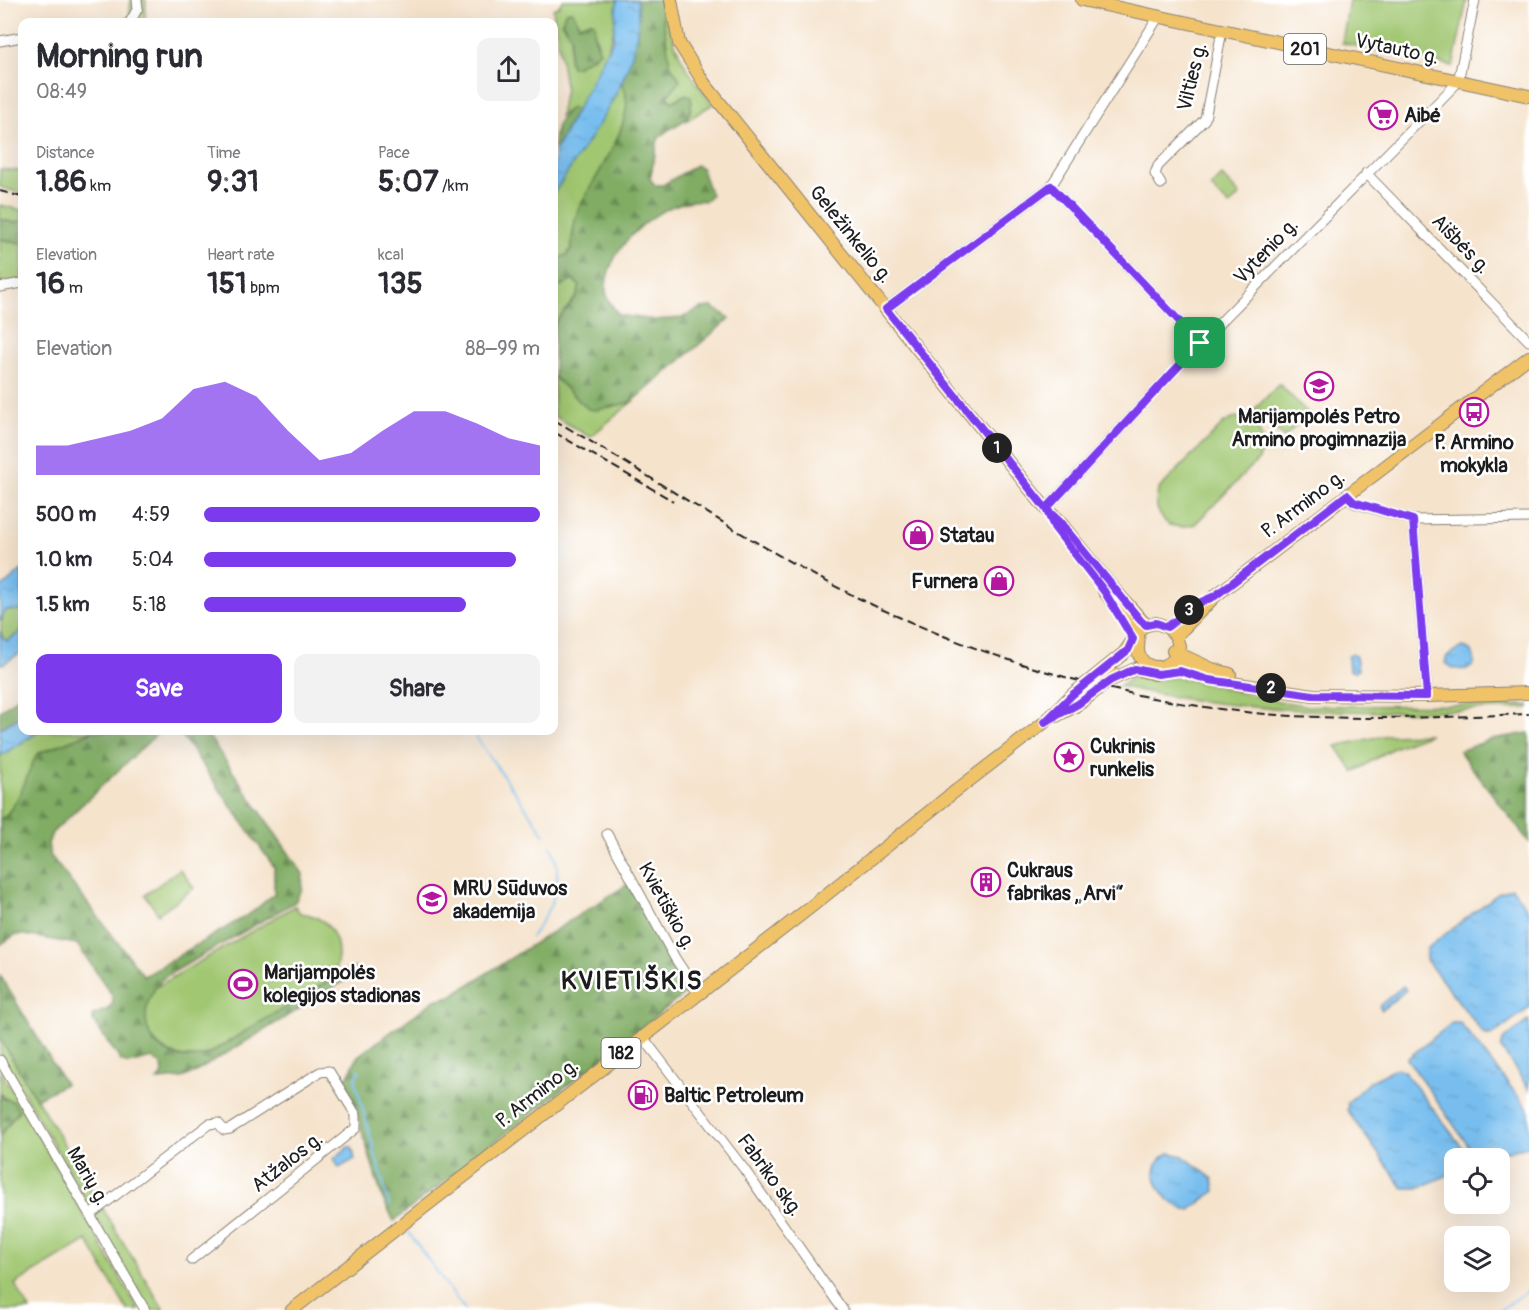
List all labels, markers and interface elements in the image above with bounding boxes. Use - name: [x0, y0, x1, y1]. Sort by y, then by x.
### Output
- street label: Vytauto g.: [1353, 28, 1441, 70]
- road number: 201: [1284, 34, 1326, 64]
- text: Morning run: [36, 36, 203, 77]
- button: share: [477, 38, 540, 101]
- street label: Vilties g.: [1171, 40, 1213, 114]
- text: 08:49: [36, 79, 87, 104]
- supermarket icon: Aibė: [1367, 99, 1399, 131]
- place label: Aibė: [1404, 103, 1441, 128]
- text: Distance: [36, 143, 95, 163]
- text: Time: [207, 143, 240, 163]
- text: Pace: [378, 143, 410, 163]
- text: 1.86: [36, 163, 87, 200]
- text: 9:31: [207, 163, 259, 200]
- text: 5:07: [378, 163, 439, 200]
- text: km: [87, 176, 111, 196]
- text: /km: [439, 176, 469, 196]
- street label: Geležinkelio g.: [804, 180, 898, 288]
- street label: Aišbės g.: [1426, 209, 1496, 279]
- street label: Vytenio g.: [1228, 213, 1304, 289]
- text: Elevation: [36, 245, 97, 265]
- text: Heart rate: [207, 245, 274, 265]
- text: kcal: [378, 245, 404, 265]
- text: 16: [36, 265, 65, 302]
- text: 151: [207, 265, 247, 302]
- text: 135: [378, 265, 423, 302]
- text: m: [65, 278, 83, 298]
- text: bpm: [247, 278, 280, 298]
- pin: [1174, 317, 1225, 368]
- icon: arrive: [1183, 326, 1216, 359]
- text: Elevation: [36, 336, 112, 361]
- text: 88–99 m: [465, 336, 540, 361]
- school or university icon: Marijampolės Petro Armino progimnazija: [1303, 370, 1335, 402]
- bus stop icon: P. Armino mokykla: [1458, 396, 1490, 428]
- place label: Marijampolės Petro Armino progimnazija: [1232, 404, 1406, 452]
- place label: P. Armino mokykla: [1434, 430, 1514, 478]
- pin: 1: [982, 433, 1012, 463]
- text: 1: [994, 438, 1000, 458]
- street label: P. Armino g.: [1256, 464, 1350, 544]
- text: 500 m: [36, 502, 96, 527]
- text: 4:59: [132, 502, 170, 527]
- shop icon: Statau: [902, 519, 934, 551]
- place label: Statau: [939, 523, 994, 548]
- text: 1.0 km: [36, 547, 92, 572]
- text: 5:04: [132, 547, 173, 572]
- shop icon: Furnera: [983, 565, 1015, 597]
- place label: Furnera: [911, 569, 978, 594]
- text: 1.5 km: [36, 592, 89, 617]
- text: 5:18: [132, 592, 166, 617]
- pin: 3: [1174, 595, 1204, 625]
- text: 3: [1185, 600, 1193, 620]
- button: Save: [36, 654, 282, 723]
- button: Share: [294, 654, 540, 723]
- pin: 2: [1256, 673, 1286, 703]
- text: 2: [1267, 678, 1275, 698]
- place label: Cukrinis runkelis: [1090, 734, 1155, 782]
- place icon: Cukrinis runkelis: [1053, 741, 1085, 773]
- street label: Kvietiškio g.: [633, 858, 701, 954]
- place label: Cukraus fabrikas „Arvi“: [1007, 858, 1124, 906]
- building icon: Cukraus fabrikas „Arvi“: [970, 866, 1002, 898]
- place label: MRU Sūduvos akademija: [453, 876, 567, 924]
- school or university icon: MRU Sūduvos akademija: [416, 883, 448, 915]
- place label: Marijampolės kolegijos stadionas: [263, 960, 420, 1008]
- district label: KVIETIŠKIS: [561, 964, 703, 997]
- sports icon: Marijampolės kolegijos stadionas: [227, 968, 259, 1000]
- road number: 182: [602, 1038, 640, 1068]
- street label: P. Armino g.: [491, 1053, 583, 1133]
- fuel station icon: Baltic Petroleum: [627, 1079, 659, 1111]
- place label: Baltic Petroleum: [664, 1083, 804, 1108]
- street label: Atžalos g.: [246, 1126, 328, 1198]
- street label: Fabriko skg.: [732, 1129, 808, 1221]
- street label: Marių g.: [61, 1142, 115, 1210]
- map controls: [1444, 1148, 1510, 1292]
- button: locate: [1444, 1148, 1510, 1214]
- button: layers: [1444, 1226, 1510, 1292]

